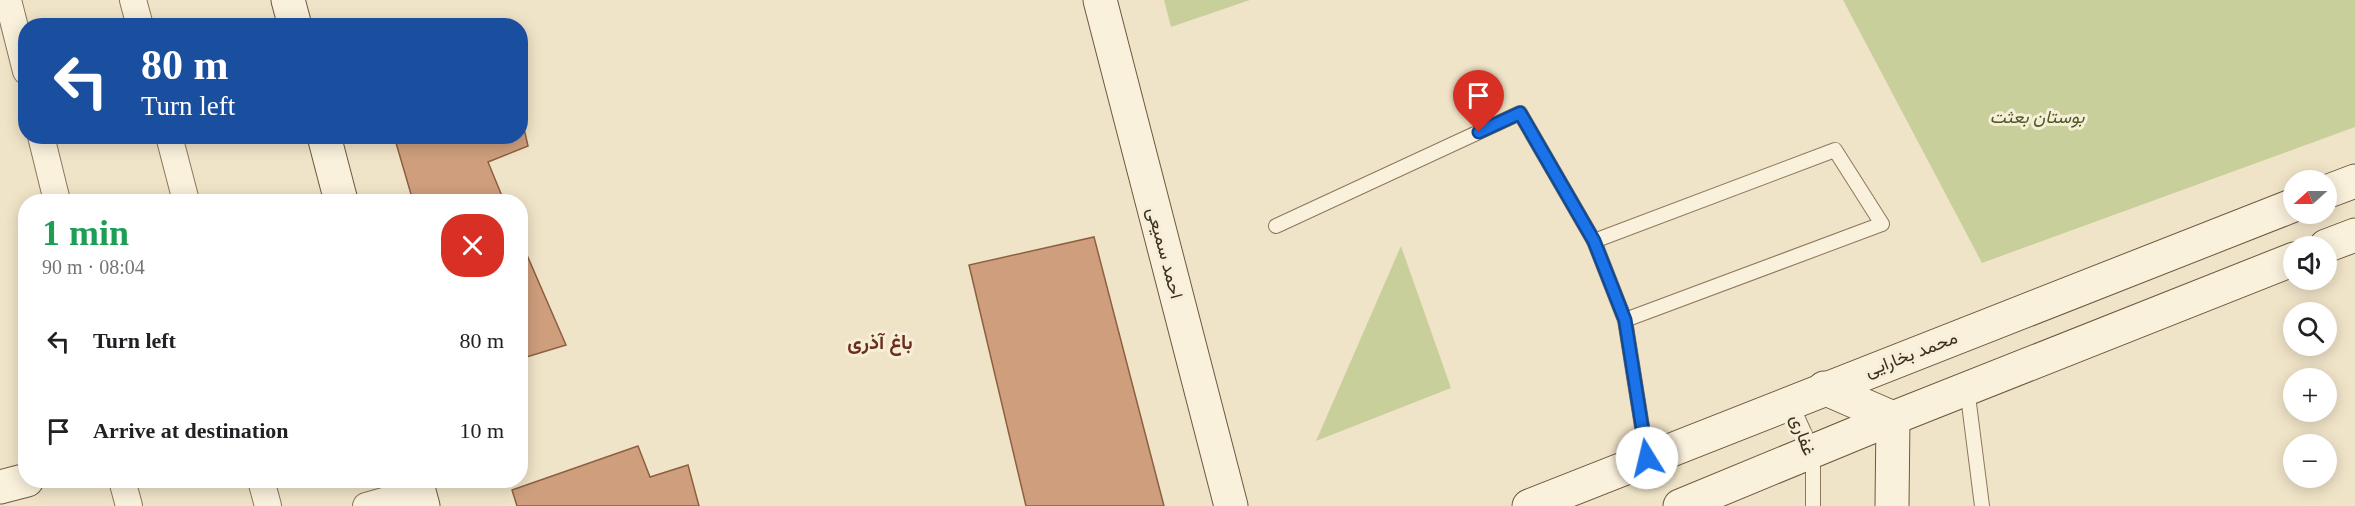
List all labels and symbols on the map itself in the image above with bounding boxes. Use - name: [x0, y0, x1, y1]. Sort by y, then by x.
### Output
- pin: [1453, 70, 1504, 132]
- park label: بوستان بعثت: [1990, 107, 2085, 128]
- north arrow: [2283, 170, 2337, 224]
- street label: احمد سمیعی: [1142, 205, 1187, 301]
- street label: محمد بخارایی: [1862, 327, 1960, 382]
- district label: باغ آذری: [847, 331, 913, 356]
- street label: غفاری: [1785, 412, 1820, 458]
- position arrow: [1615, 426, 1679, 490]

